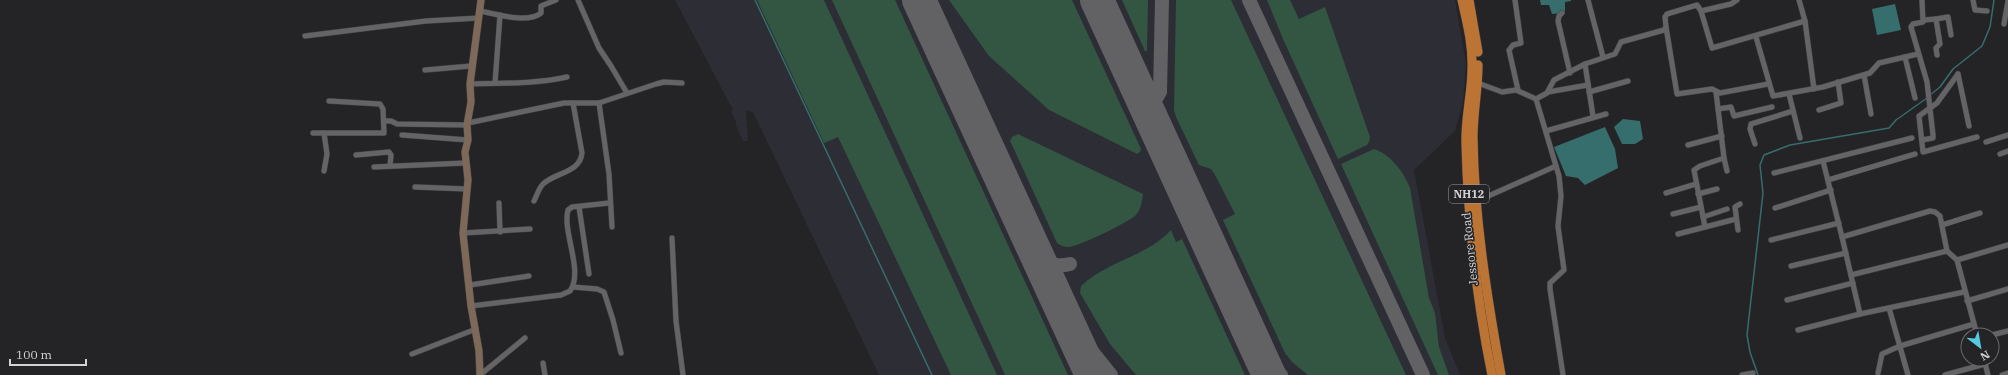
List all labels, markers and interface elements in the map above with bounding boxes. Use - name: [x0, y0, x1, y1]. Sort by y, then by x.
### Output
- road number: NH12: [1449, 185, 1489, 203]
- street label: Jessore Road: [1458, 212, 1481, 286]
- north arrow: [1960, 327, 2000, 367]
- scale bar: [10, 341, 86, 367]
- text: 100 m: [16, 347, 52, 362]
- text: N: [1978, 347, 1992, 364]

